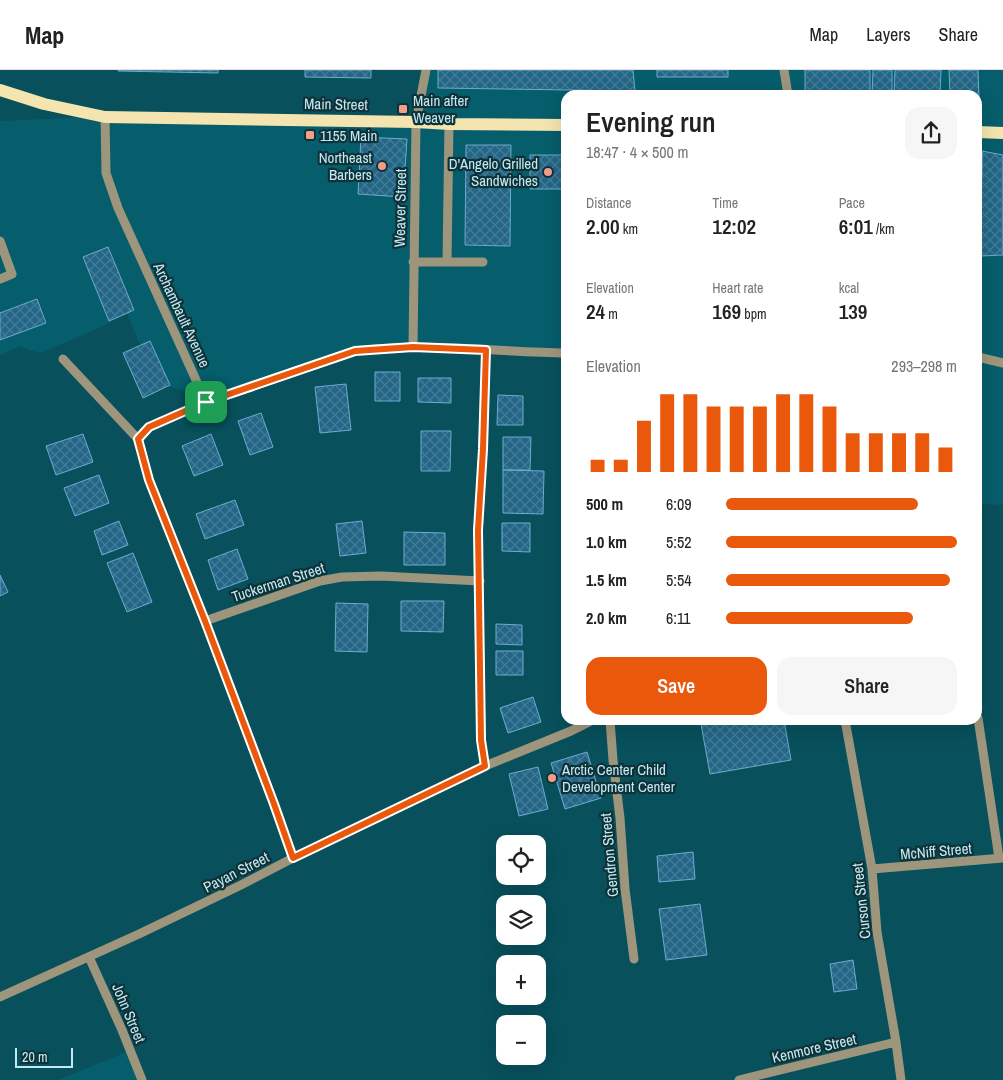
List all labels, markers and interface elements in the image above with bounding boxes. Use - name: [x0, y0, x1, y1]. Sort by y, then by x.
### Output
- text: Map: [25, 19, 64, 51]
- text: Map: [810, 22, 838, 47]
- text: Layers: [866, 22, 911, 47]
- text: Share: [939, 22, 978, 47]
- place label: Main after Weaver: [413, 90, 468, 128]
- street label: Main Street: [304, 93, 369, 115]
- marker: Main after Weaver: [397, 103, 409, 115]
- text: Evening run: [586, 103, 716, 141]
- button: share: [905, 107, 957, 159]
- place label: 1155 Main: [320, 125, 377, 146]
- marker: 1155 Main: [304, 129, 316, 141]
- text: 18:47 · 4 × 500 m: [586, 141, 689, 163]
- place label: Northeast Barbers: [319, 147, 373, 185]
- place label: D'Angelo Grilled Sandwiches: [449, 153, 538, 191]
- marker: Northeast Barbers: [376, 160, 388, 172]
- marker: D'Angelo Grilled Sandwiches: [542, 166, 554, 178]
- street label: Weaver Street: [389, 168, 411, 247]
- text: Distance: [586, 194, 631, 212]
- text: Time: [712, 194, 738, 212]
- text: Pace: [839, 194, 865, 212]
- text: 2.00: [586, 212, 620, 241]
- text: 12:02: [712, 212, 756, 241]
- text: 6:01: [839, 212, 873, 241]
- text: km: [620, 220, 638, 238]
- text: /km: [873, 220, 895, 238]
- street label: Archambault Avenue: [148, 258, 216, 371]
- text: Elevation: [586, 279, 634, 297]
- text: Heart rate: [712, 279, 763, 297]
- text: kcal: [839, 279, 859, 297]
- text: 24: [586, 297, 605, 326]
- text: 169: [712, 297, 741, 326]
- text: 139: [839, 297, 867, 326]
- text: m: [605, 305, 618, 323]
- text: bpm: [741, 305, 767, 323]
- text: Elevation: [586, 355, 641, 377]
- text: 293–298 m: [891, 355, 957, 377]
- pin: [185, 381, 227, 423]
- icon: arrive: [192, 388, 220, 416]
- text: 500 m: [586, 493, 623, 515]
- text: 6:09: [666, 493, 692, 515]
- text: 1.0 km: [586, 531, 627, 553]
- text: 5:52: [666, 531, 692, 553]
- street label: Tuckerman Street: [229, 557, 328, 607]
- text: 1.5 km: [586, 569, 627, 591]
- text: 5:54: [666, 569, 692, 591]
- text: 2.0 km: [586, 607, 627, 629]
- text: 6:11: [666, 607, 691, 629]
- button: Save: [586, 657, 767, 715]
- button: Share: [777, 657, 957, 715]
- place label: Arctic Center Child Development Center: [561, 759, 675, 797]
- marker: Arctic Center Child Development Center: [546, 772, 558, 784]
- street label: Gendron Street: [595, 812, 623, 898]
- map controls: [496, 835, 546, 1065]
- button: locate: [496, 835, 546, 885]
- street label: McNiff Street: [899, 837, 973, 865]
- street label: Payan Street: [200, 846, 273, 898]
- street label: Curson Street: [847, 862, 875, 940]
- button: layers: [496, 895, 546, 945]
- button: +: [496, 955, 546, 1005]
- street label: John Street: [107, 980, 151, 1047]
- button: −: [496, 1015, 546, 1065]
- street label: Kenmore Street: [770, 1028, 859, 1068]
- scale bar: [15, 1045, 72, 1068]
- text: 20 m: [22, 1048, 48, 1066]

